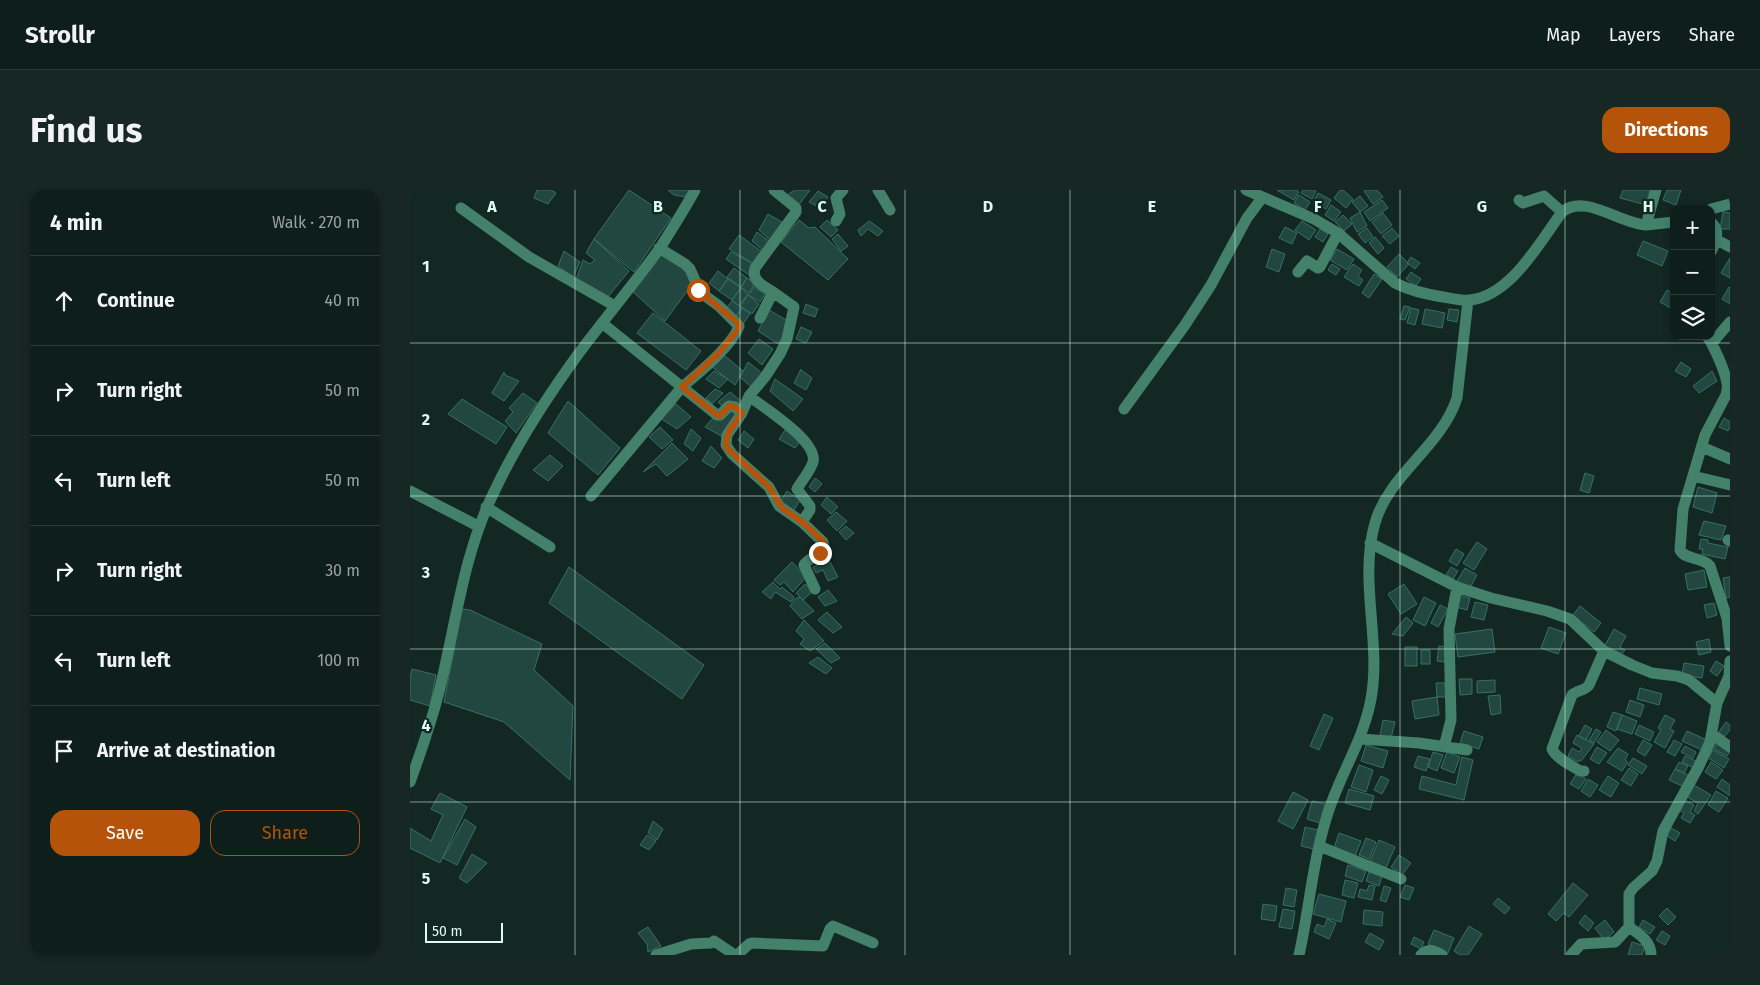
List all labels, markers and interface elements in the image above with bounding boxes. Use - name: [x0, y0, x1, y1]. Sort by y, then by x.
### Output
- text: Strollr: [25, 21, 95, 49]
- text: Map: [1546, 24, 1581, 46]
- text: Layers: [1609, 24, 1661, 46]
- text: Share: [1689, 24, 1735, 46]
- button: Directions: [1602, 107, 1730, 153]
- text: Find us: [30, 109, 142, 151]
- text: A: [486, 197, 497, 216]
- text: B: [653, 197, 663, 216]
- text: C: [817, 197, 827, 216]
- text: D: [983, 197, 993, 216]
- text: E: [1148, 197, 1156, 216]
- text: F: [1314, 197, 1322, 216]
- text: G: [1477, 197, 1487, 216]
- text: H: [1643, 197, 1653, 216]
- map controls: [1670, 205, 1715, 340]
- button: +: [1670, 205, 1715, 250]
- text: 4 min: [50, 210, 103, 236]
- text: Walk · 270 m: [272, 213, 360, 232]
- button: −: [1670, 250, 1715, 295]
- text: 1: [422, 257, 430, 276]
- route start: [687, 279, 710, 302]
- icon: ahead: [50, 287, 78, 315]
- text: Continue: [97, 289, 175, 312]
- text: 40 m: [325, 291, 360, 310]
- button: layers: [1670, 295, 1715, 340]
- icon: right: [50, 377, 78, 405]
- text: Turn right: [97, 379, 182, 402]
- text: 50 m: [325, 381, 360, 400]
- text: 2: [422, 410, 430, 429]
- icon: left: [50, 467, 78, 495]
- text: Turn left: [97, 469, 171, 492]
- text: 50 m: [325, 471, 360, 490]
- route end: [809, 542, 832, 565]
- icon: right: [50, 557, 78, 585]
- text: Turn right: [97, 559, 182, 582]
- text: 30 m: [325, 561, 360, 580]
- text: 3: [421, 563, 430, 582]
- icon: left: [50, 647, 78, 675]
- text: Turn left: [97, 649, 171, 672]
- text: 100 m: [317, 651, 360, 670]
- text: 4: [421, 716, 431, 735]
- icon: arrive: [50, 737, 78, 765]
- text: Arrive at destination: [97, 739, 276, 762]
- button: Save: [50, 810, 200, 856]
- button: Share: [210, 810, 360, 856]
- text: 5: [422, 869, 431, 888]
- scale bar: [425, 920, 502, 943]
- text: 50 m: [432, 923, 463, 940]

